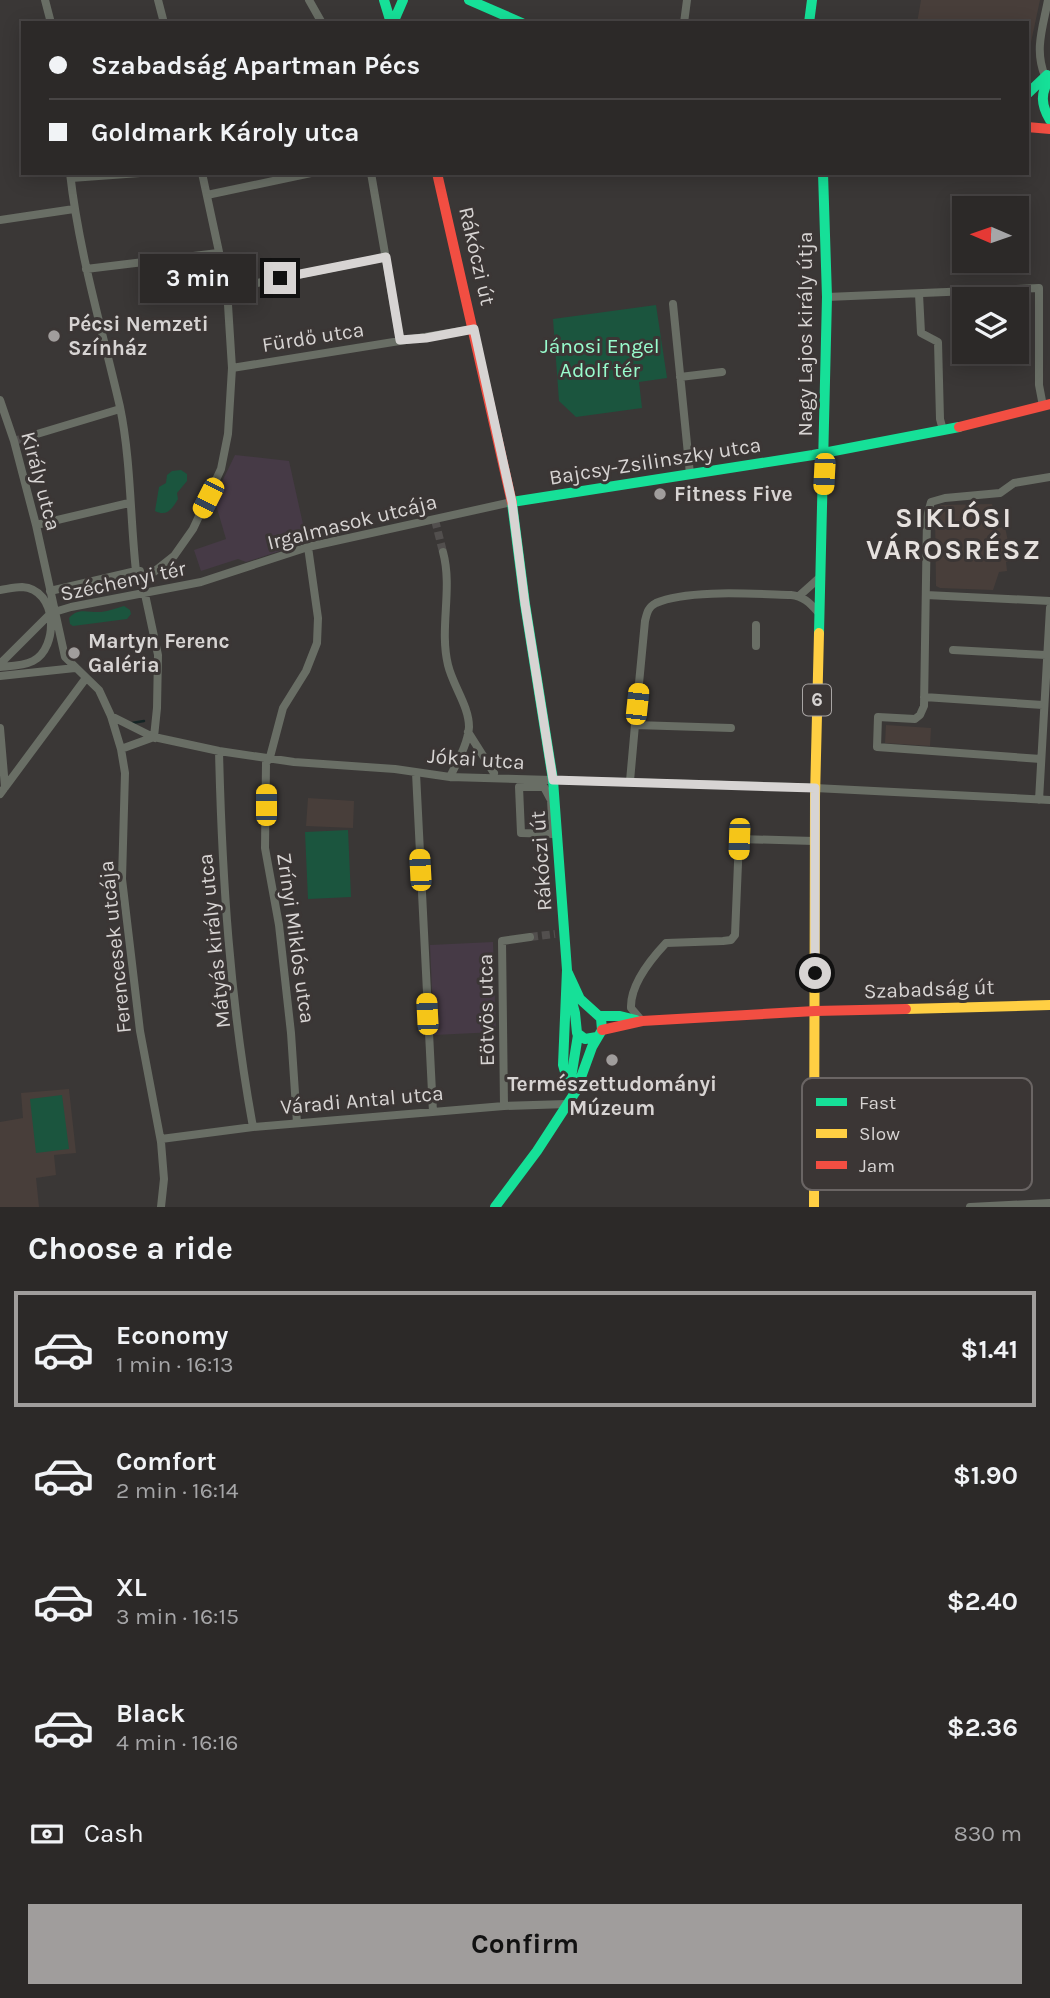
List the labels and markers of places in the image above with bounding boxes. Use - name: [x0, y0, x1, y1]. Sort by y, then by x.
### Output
- place label: Pécsi Nemzeti Színház: [68, 312, 209, 360]
- marker: Pécsi Nemzeti Színház: [46, 328, 62, 344]
- place label: Fitness Five: [674, 482, 793, 506]
- marker: Fitness Five: [652, 486, 668, 502]
- place label: Martyn Ferenc Galéria: [88, 629, 230, 677]
- marker: Martyn Ferenc Galéria: [66, 645, 82, 661]
- marker: Természettudományi Múzeum: [604, 1052, 620, 1068]
- place label: Természettudományi Múzeum: [507, 1072, 717, 1120]

